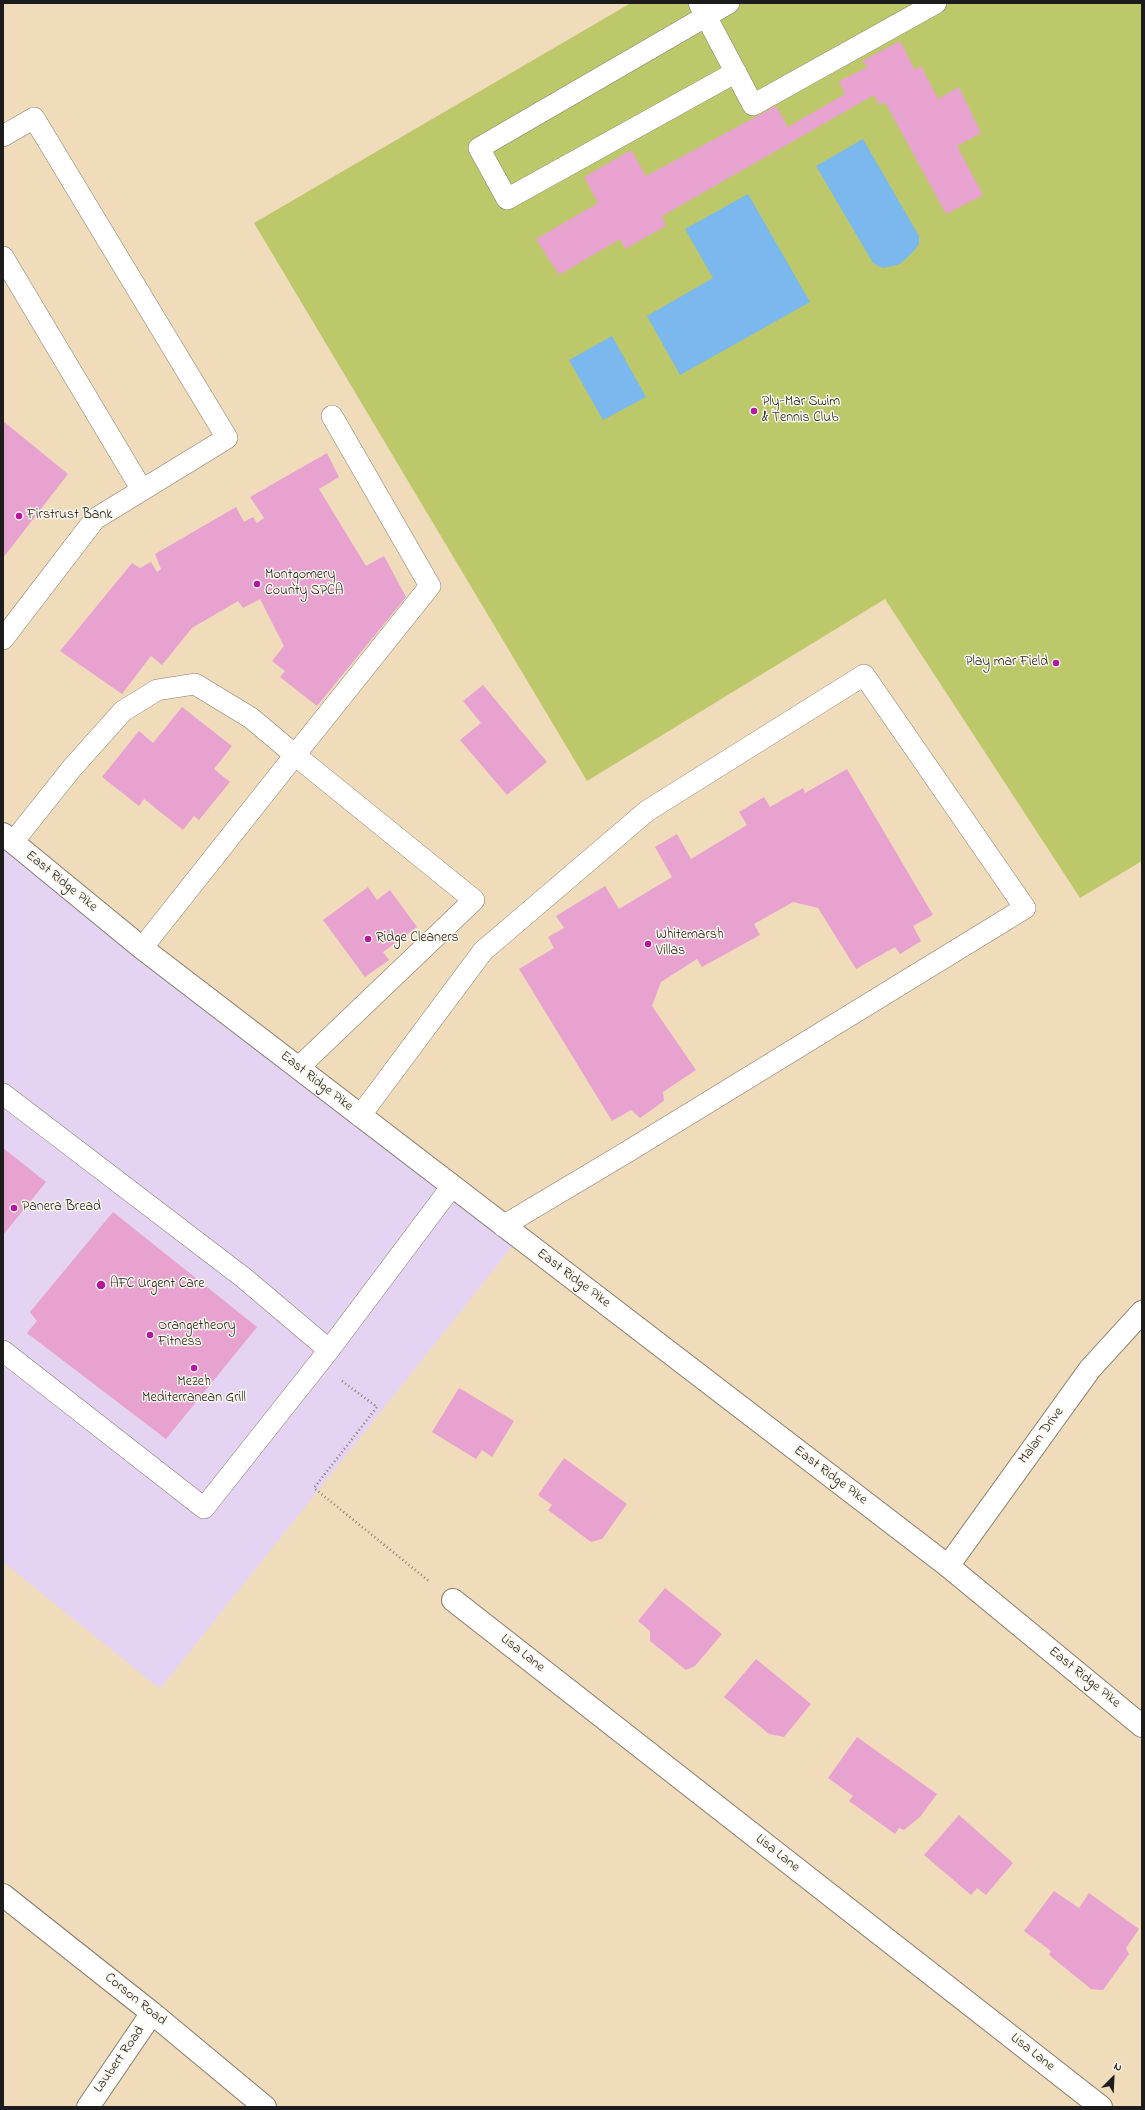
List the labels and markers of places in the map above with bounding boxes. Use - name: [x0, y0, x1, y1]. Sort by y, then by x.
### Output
- place label: Ply-Mar Swim & Tennis Club: [762, 395, 840, 428]
- marker: Ply-Mar Swim & Tennis Club: [749, 406, 759, 416]
- place label: Firstrust Bank: [27, 508, 112, 524]
- marker: Firstrust Bank: [14, 511, 24, 521]
- place label: Montgomery County SPCA: [265, 568, 343, 600]
- marker: Montgomery County SPCA: [252, 579, 262, 589]
- place label: Play mar Field: [965, 655, 1048, 671]
- marker: Play mar Field: [1051, 658, 1061, 668]
- place label: Whitemarsh Villas: [656, 928, 724, 960]
- place label: Ridge Cleaners: [376, 931, 459, 947]
- marker: Ridge Cleaners: [363, 934, 373, 944]
- marker: Whitemarsh Villas: [643, 939, 653, 949]
- place label: Panera Bread: [22, 1200, 101, 1216]
- marker: Panera Bread: [9, 1203, 19, 1213]
- place label: AFC Urgent Care: [110, 1277, 204, 1293]
- marker: AFC Urgent Care: [95, 1279, 107, 1291]
- place label: Orangetheory Fitness: [158, 1319, 236, 1352]
- marker: Orangetheory Fitness: [145, 1330, 155, 1340]
- marker: Mezeh Mediterranean Grill: [189, 1363, 199, 1373]
- place label: Mezeh Mediterranean Grill: [142, 1375, 246, 1408]

